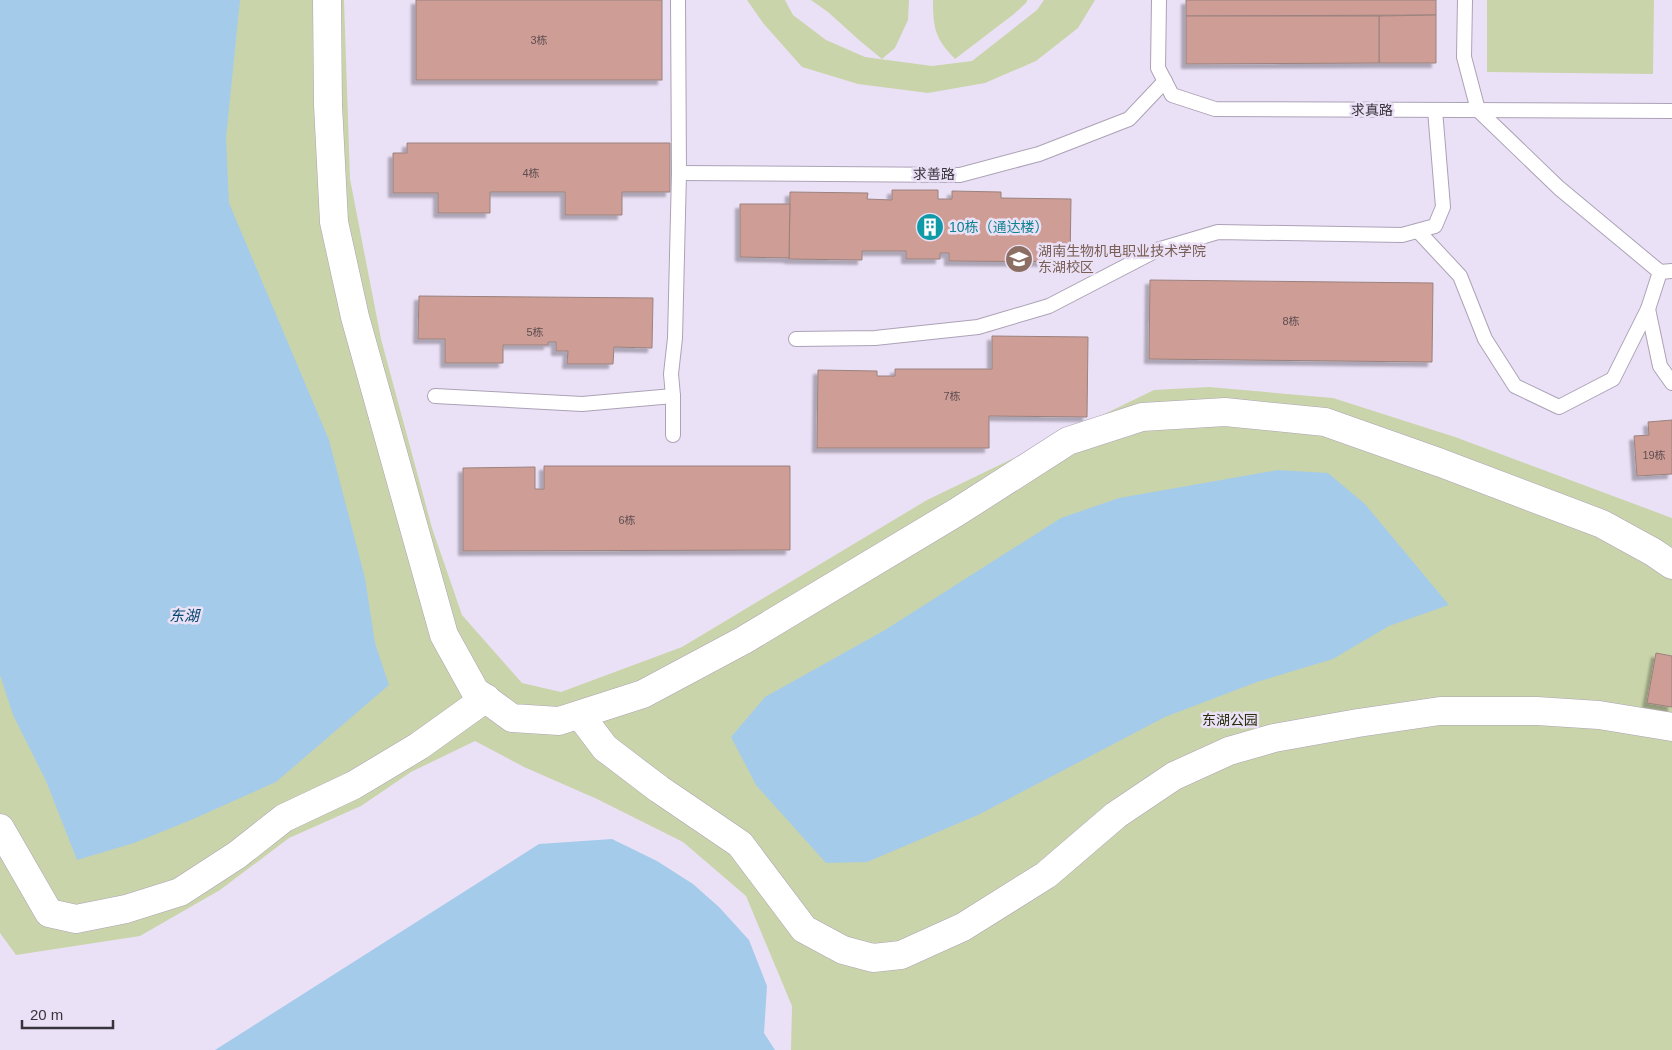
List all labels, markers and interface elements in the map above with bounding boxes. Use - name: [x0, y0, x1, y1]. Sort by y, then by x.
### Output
- house number: 3栋: [530, 34, 548, 46]
- street label: 求真路: [1351, 102, 1393, 118]
- street label: 求善路: [913, 166, 955, 182]
- house number: 4栋: [522, 167, 540, 179]
- building icon: 10栋（通达楼）: [915, 212, 945, 242]
- place label: 10栋（通达楼）: [949, 219, 1049, 235]
- place label: 湖南生物机电职业技术学院 东湖校区: [1038, 243, 1206, 275]
- school or university icon: 湖南生物机电职业技术学院 东湖校区: [1004, 244, 1034, 274]
- house number: 8栋: [1282, 315, 1300, 327]
- house number: 5栋: [526, 326, 544, 338]
- house number: 7栋: [943, 390, 961, 402]
- house number: 19栋: [1642, 449, 1666, 461]
- house number: 6栋: [618, 514, 636, 526]
- water label: 东湖: [169, 607, 201, 624]
- park label: 东湖公园: [1202, 712, 1258, 728]
- scale bar: [22, 998, 114, 1030]
- text: 20 m: [30, 1006, 63, 1023]

